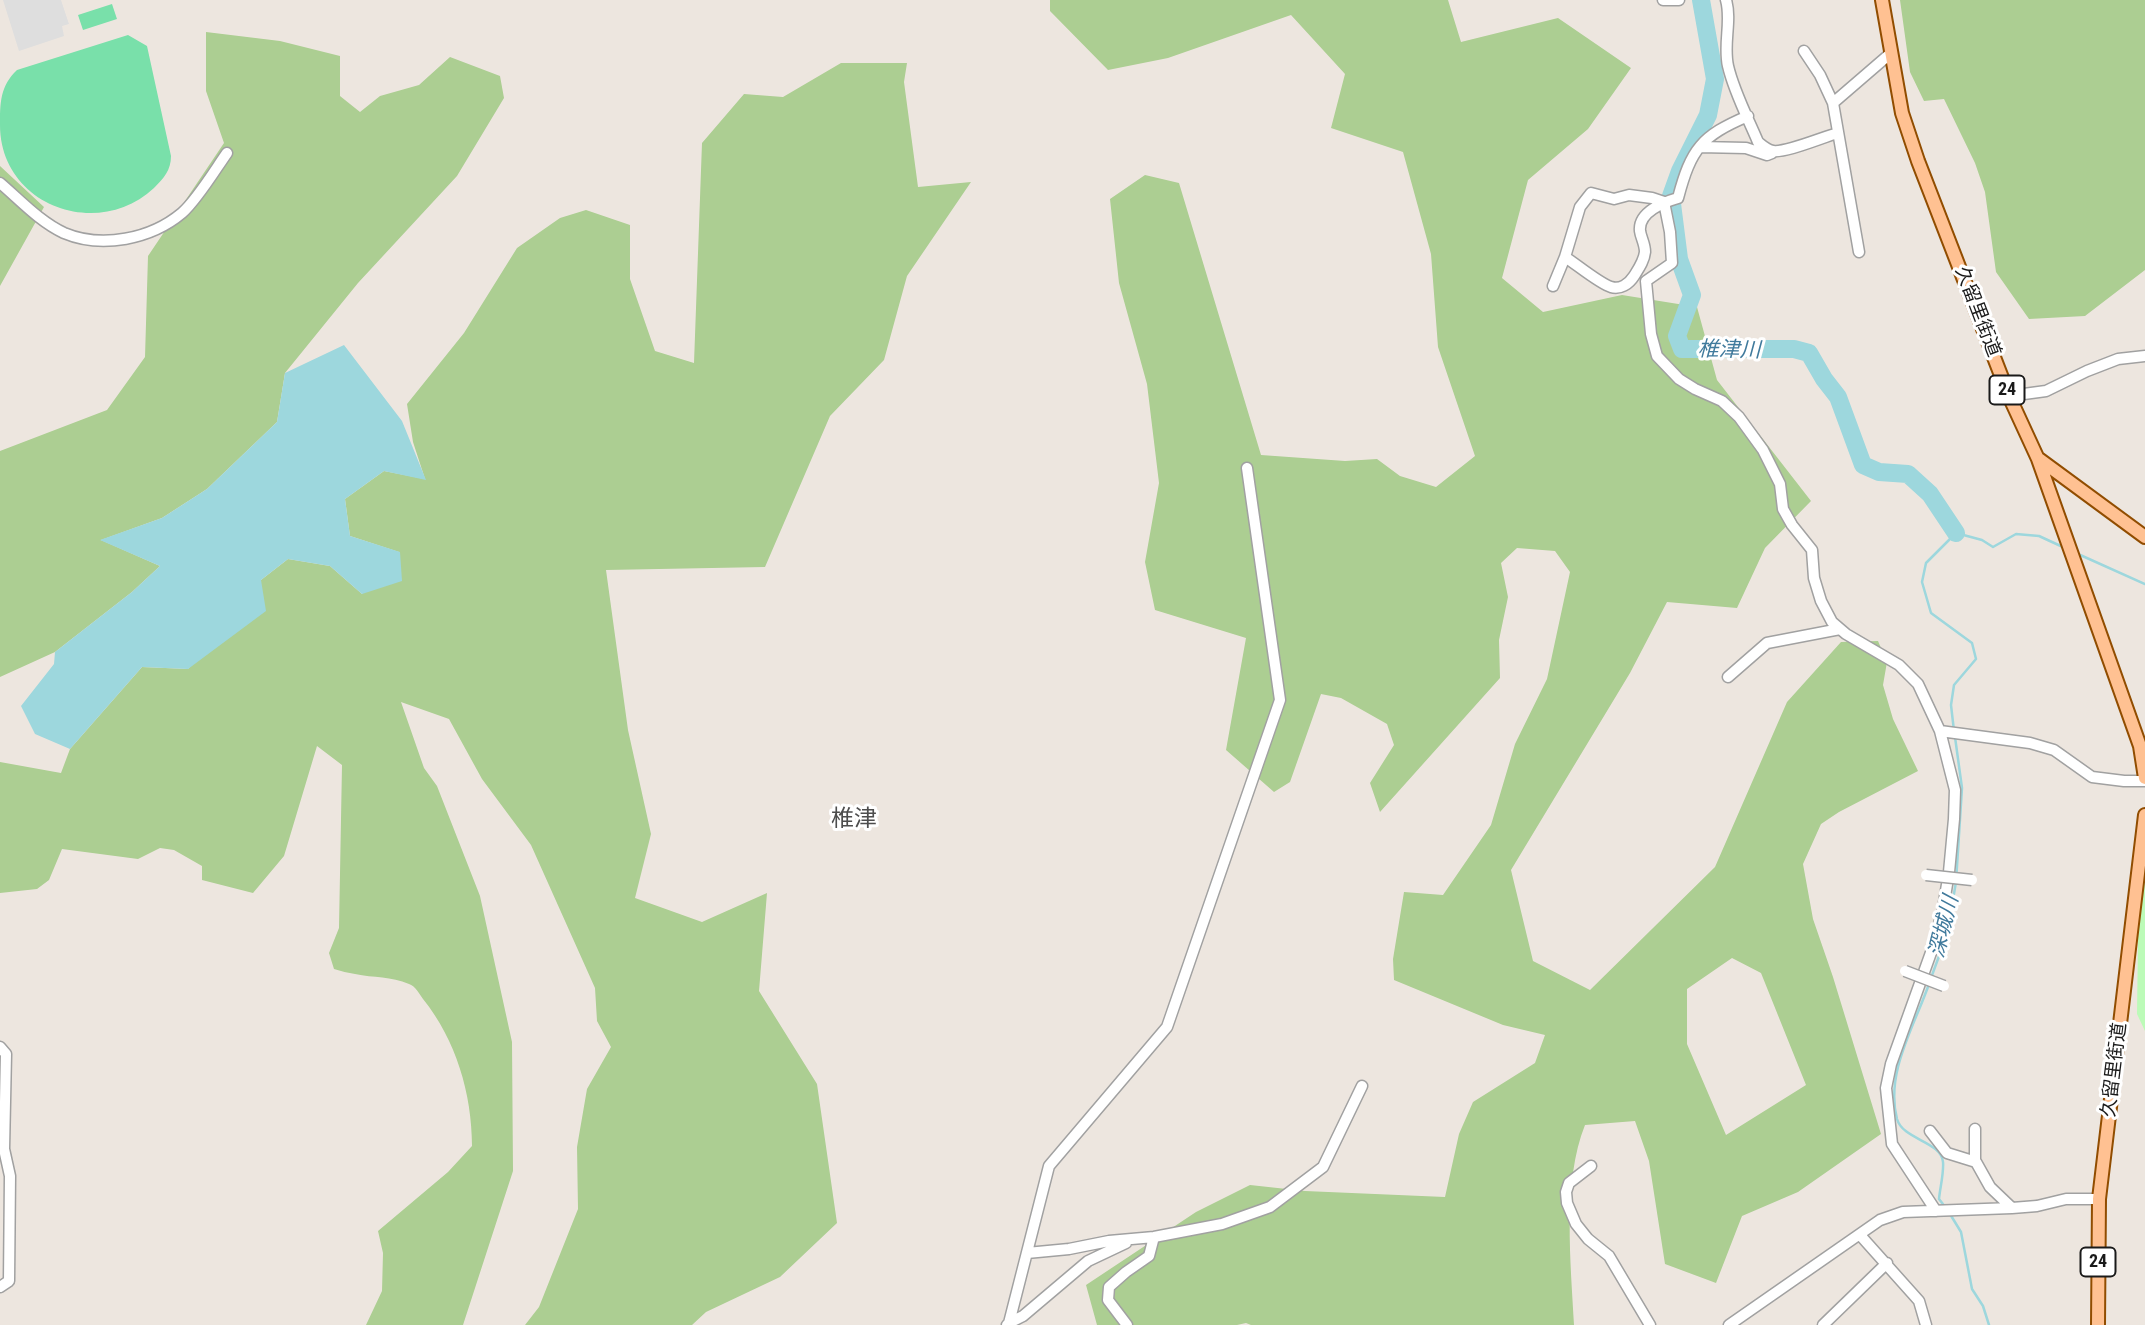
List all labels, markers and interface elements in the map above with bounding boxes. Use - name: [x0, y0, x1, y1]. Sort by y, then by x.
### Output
- street label: 久留里街道: [1949, 264, 2005, 360]
- water label: 椎津川: [1697, 338, 1761, 364]
- road number: 24: [1990, 376, 2024, 404]
- district label: 椎津: [831, 806, 877, 834]
- water label: 深城川: [1925, 893, 1965, 961]
- street label: 久留里街道: [2098, 1021, 2132, 1119]
- road number: 24: [2080, 1247, 2116, 1276]

